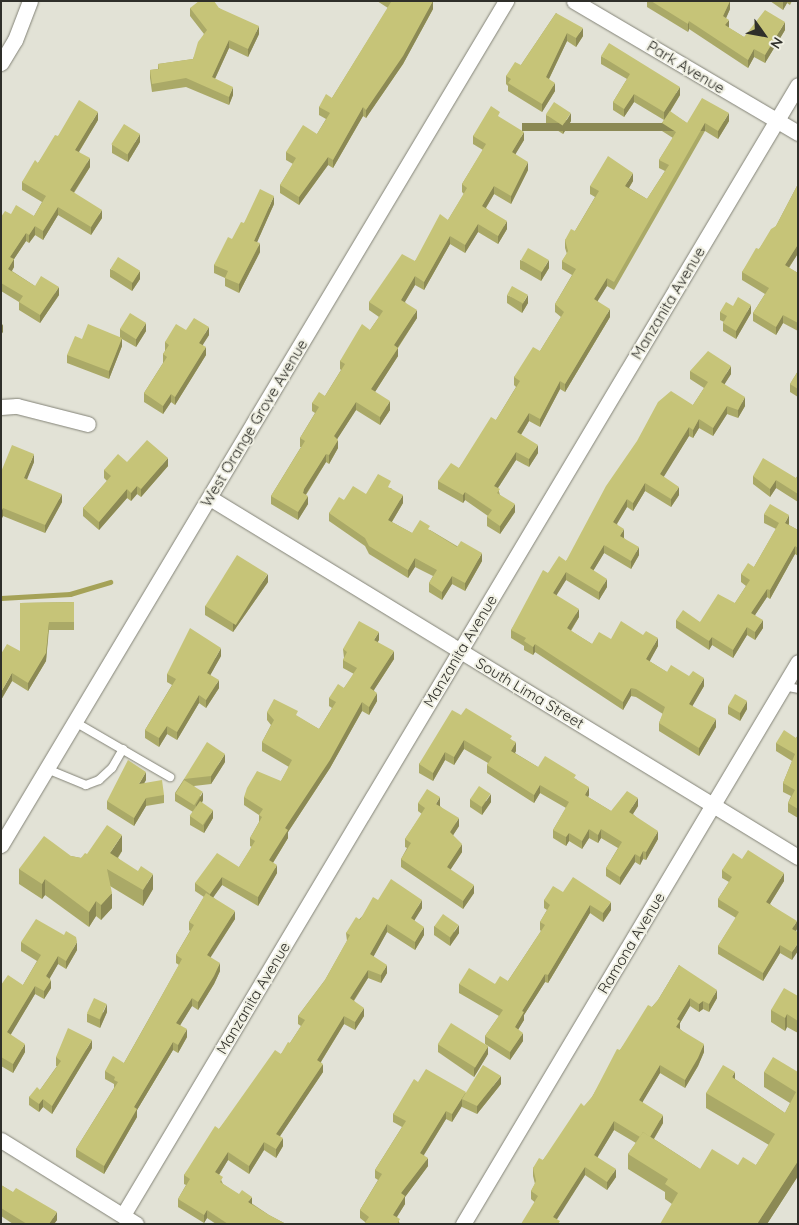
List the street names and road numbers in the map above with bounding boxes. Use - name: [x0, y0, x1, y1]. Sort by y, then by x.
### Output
- street label: Park Avenue: [644, 37, 728, 97]
- street label: Manzanita Avenue: [627, 244, 709, 362]
- street label: West Orange Grove Avenue: [197, 336, 311, 510]
- street label: Manzanita Avenue: [419, 592, 501, 710]
- street label: South Lima Street: [473, 654, 587, 732]
- street label: Ramona Avenue: [594, 889, 668, 997]
- street label: Manzanita Avenue: [212, 939, 294, 1057]

